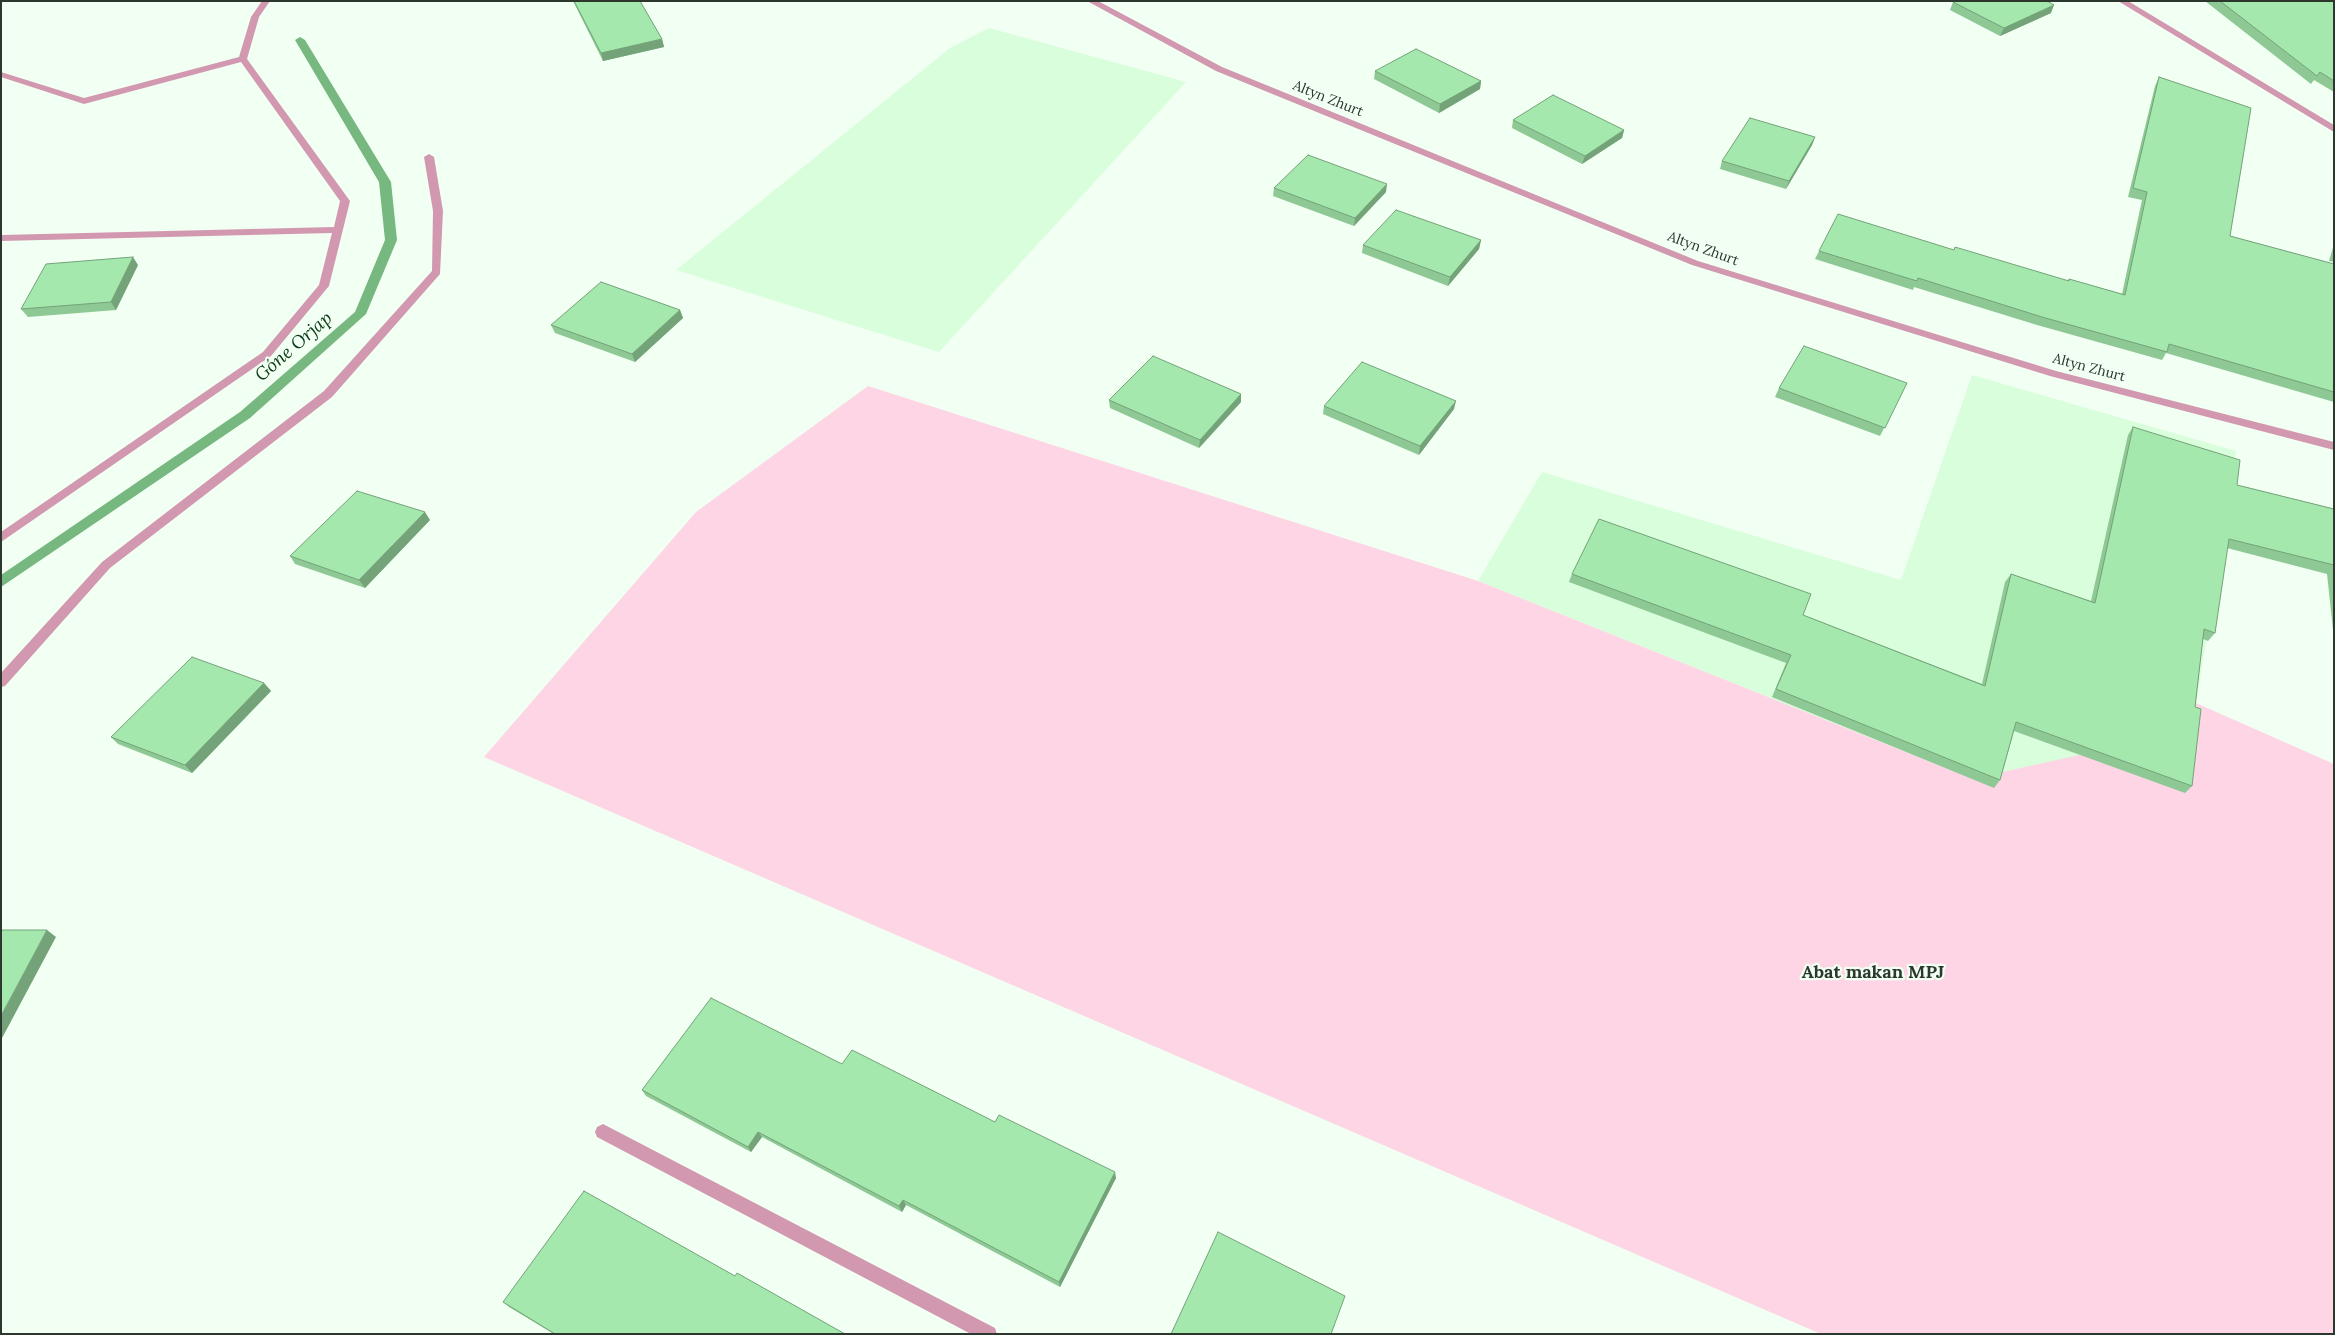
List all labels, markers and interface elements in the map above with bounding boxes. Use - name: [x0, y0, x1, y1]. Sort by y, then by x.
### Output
- street label: Altyn Zhurt: [1290, 77, 1366, 121]
- street label: Altyn Zhurt: [1665, 228, 1741, 270]
- water label: Góne Orjap: [251, 308, 337, 386]
- street label: Altyn Zhurt: [2051, 350, 2127, 386]
- district label: Abat makan MPJ: [1802, 962, 1944, 984]

